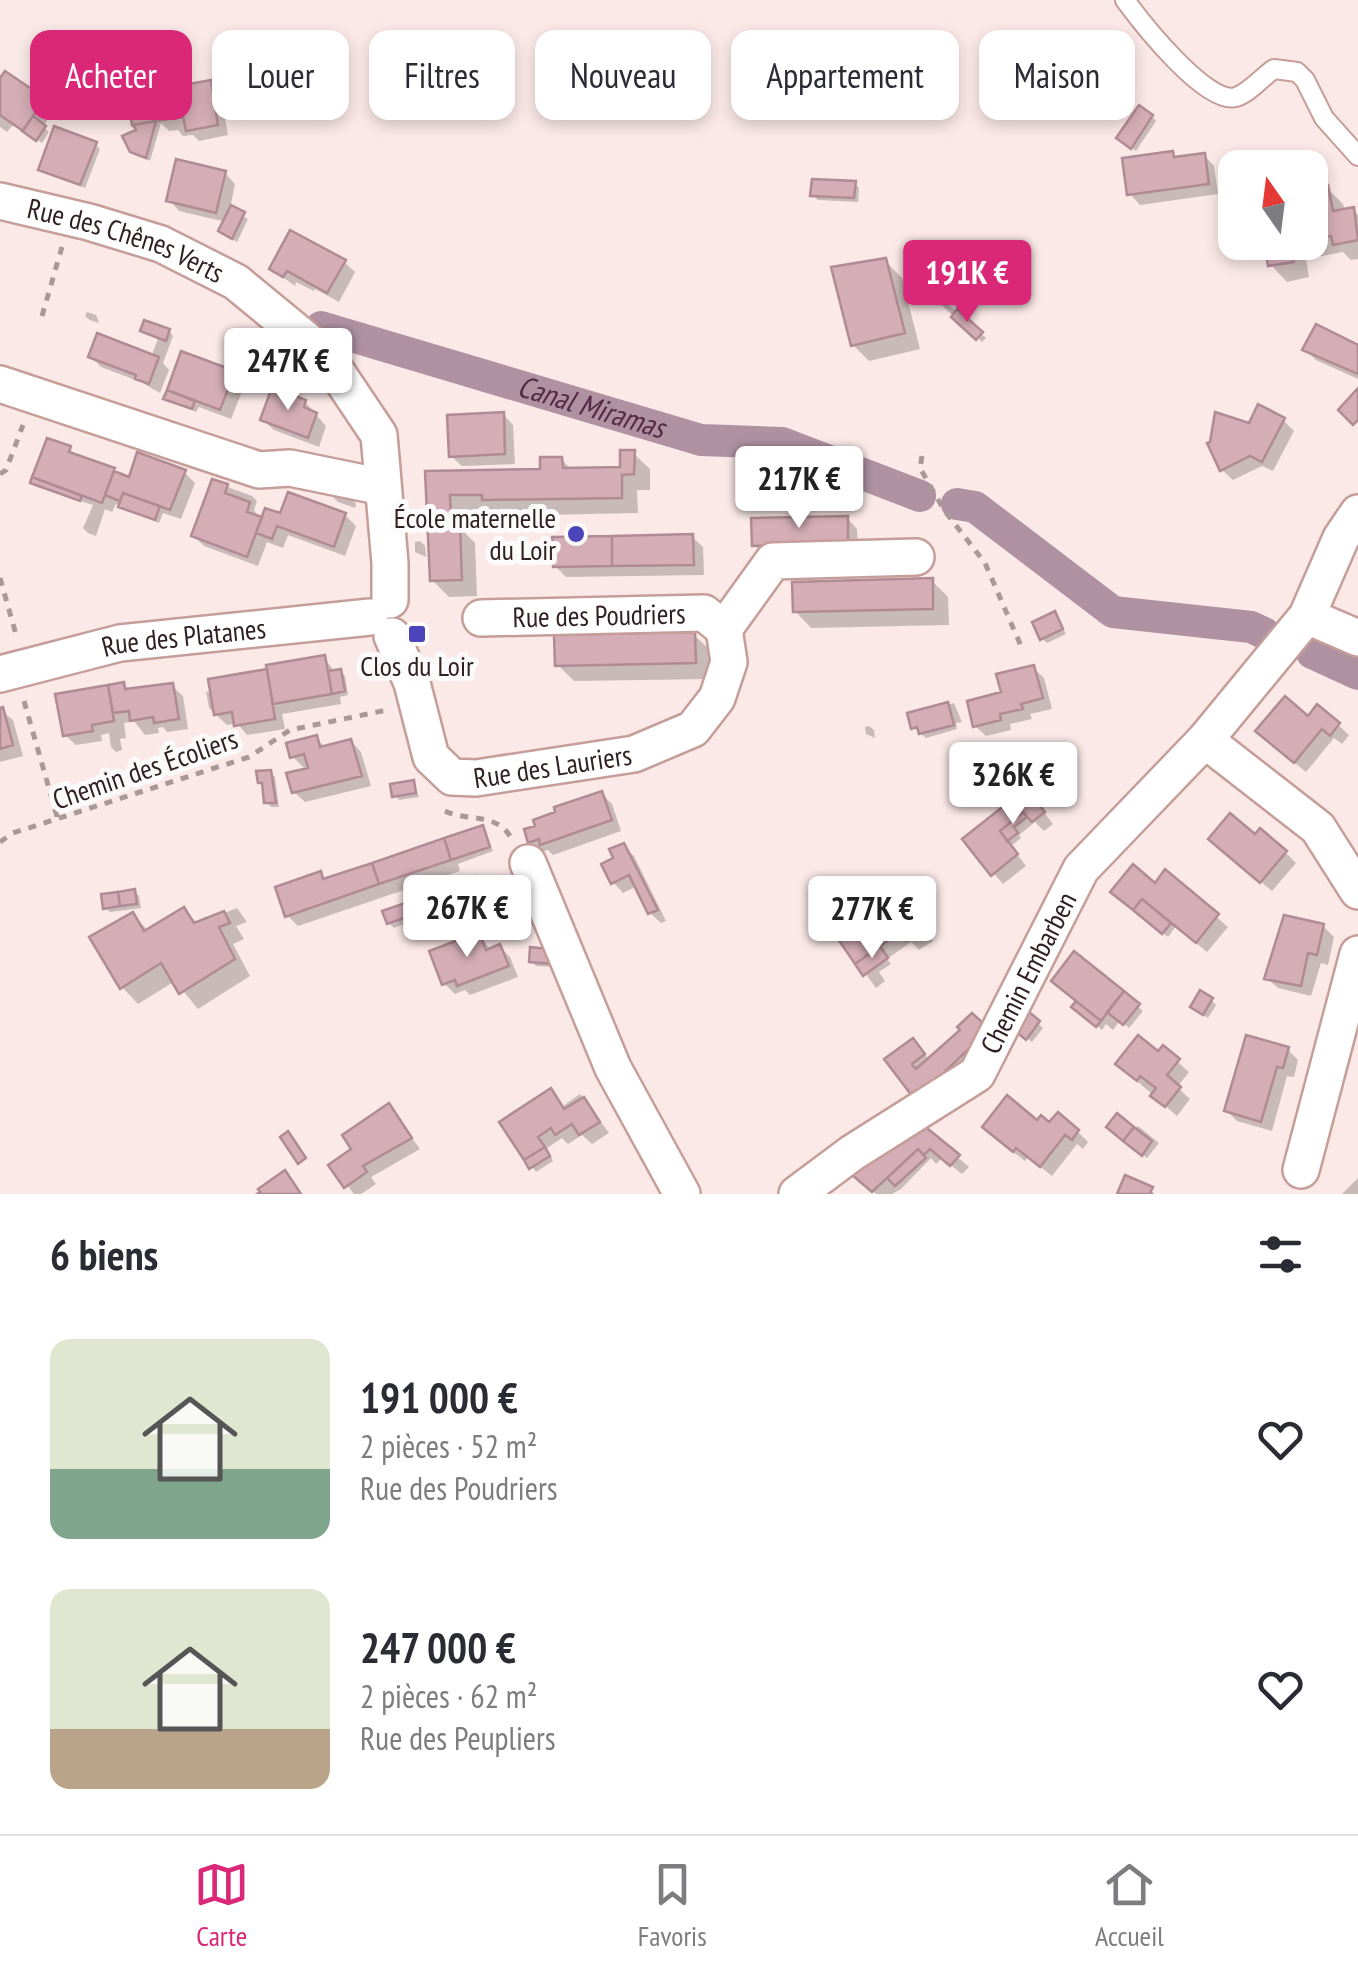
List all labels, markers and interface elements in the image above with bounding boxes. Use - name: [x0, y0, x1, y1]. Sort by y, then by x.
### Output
- chip: Acheter: [30, 30, 192, 120]
- chip: Louer: [212, 30, 349, 120]
- chip: Filtres: [369, 30, 515, 120]
- chip: Nouveau: [535, 30, 711, 120]
- chip: Appartement: [731, 30, 959, 120]
- chip: Maison: [979, 30, 1135, 120]
- north arrow: [1218, 150, 1328, 260]
- map controls: [1218, 150, 1328, 260]
- street label: Rue des Chênes Verts: [24, 189, 231, 291]
- pin: 191K €: [886, 240, 1048, 325]
- text: 191K €: [925, 251, 1009, 293]
- pin: 247K €: [207, 328, 369, 413]
- text: 247K €: [246, 339, 330, 381]
- water label: Canal Miramas: [514, 366, 673, 447]
- pin: 217K €: [718, 446, 880, 531]
- text: 217K €: [757, 457, 841, 499]
- place label: École maternelle du Loir: [394, 499, 556, 568]
- marker: École maternelle du Loir: [565, 523, 587, 545]
- street label: Rue des Poudriers: [512, 594, 686, 635]
- street label: Rue des Platanes: [97, 609, 268, 665]
- marker: Clos du Loir: [406, 623, 428, 645]
- place label: Clos du Loir: [360, 647, 474, 684]
- street label: Chemin des Écoliers: [47, 720, 242, 817]
- street label: Rue des Lauriers: [471, 736, 634, 796]
- pin: 326K €: [932, 742, 1094, 827]
- text: 326K €: [971, 753, 1055, 795]
- pin: 267K €: [386, 875, 548, 960]
- pin: 277K €: [791, 876, 953, 961]
- street label: Chemin Embarben: [971, 885, 1084, 1060]
- text: 267K €: [425, 886, 509, 928]
- text: 277K €: [830, 887, 914, 929]
- text: 6 biens: [50, 1227, 158, 1282]
- icon: filters: [1253, 1227, 1308, 1282]
- text: 191 000 €: [360, 1370, 518, 1425]
- icon: home: [130, 1379, 250, 1499]
- icon: heart: [1253, 1412, 1308, 1467]
- text: 2 pièces · 52 m²: [360, 1425, 537, 1467]
- text: Rue des Poudriers: [360, 1467, 558, 1509]
- text: 247 000 €: [360, 1620, 516, 1675]
- icon: home: [130, 1629, 250, 1749]
- icon: heart: [1253, 1662, 1308, 1717]
- text: 2 pièces · 62 m²: [360, 1675, 537, 1717]
- text: Rue des Peupliers: [360, 1717, 556, 1759]
- tab: Carte: [194, 1857, 249, 1954]
- tab: Favoris: [638, 1857, 707, 1954]
- tab: Accueil: [1095, 1857, 1164, 1954]

